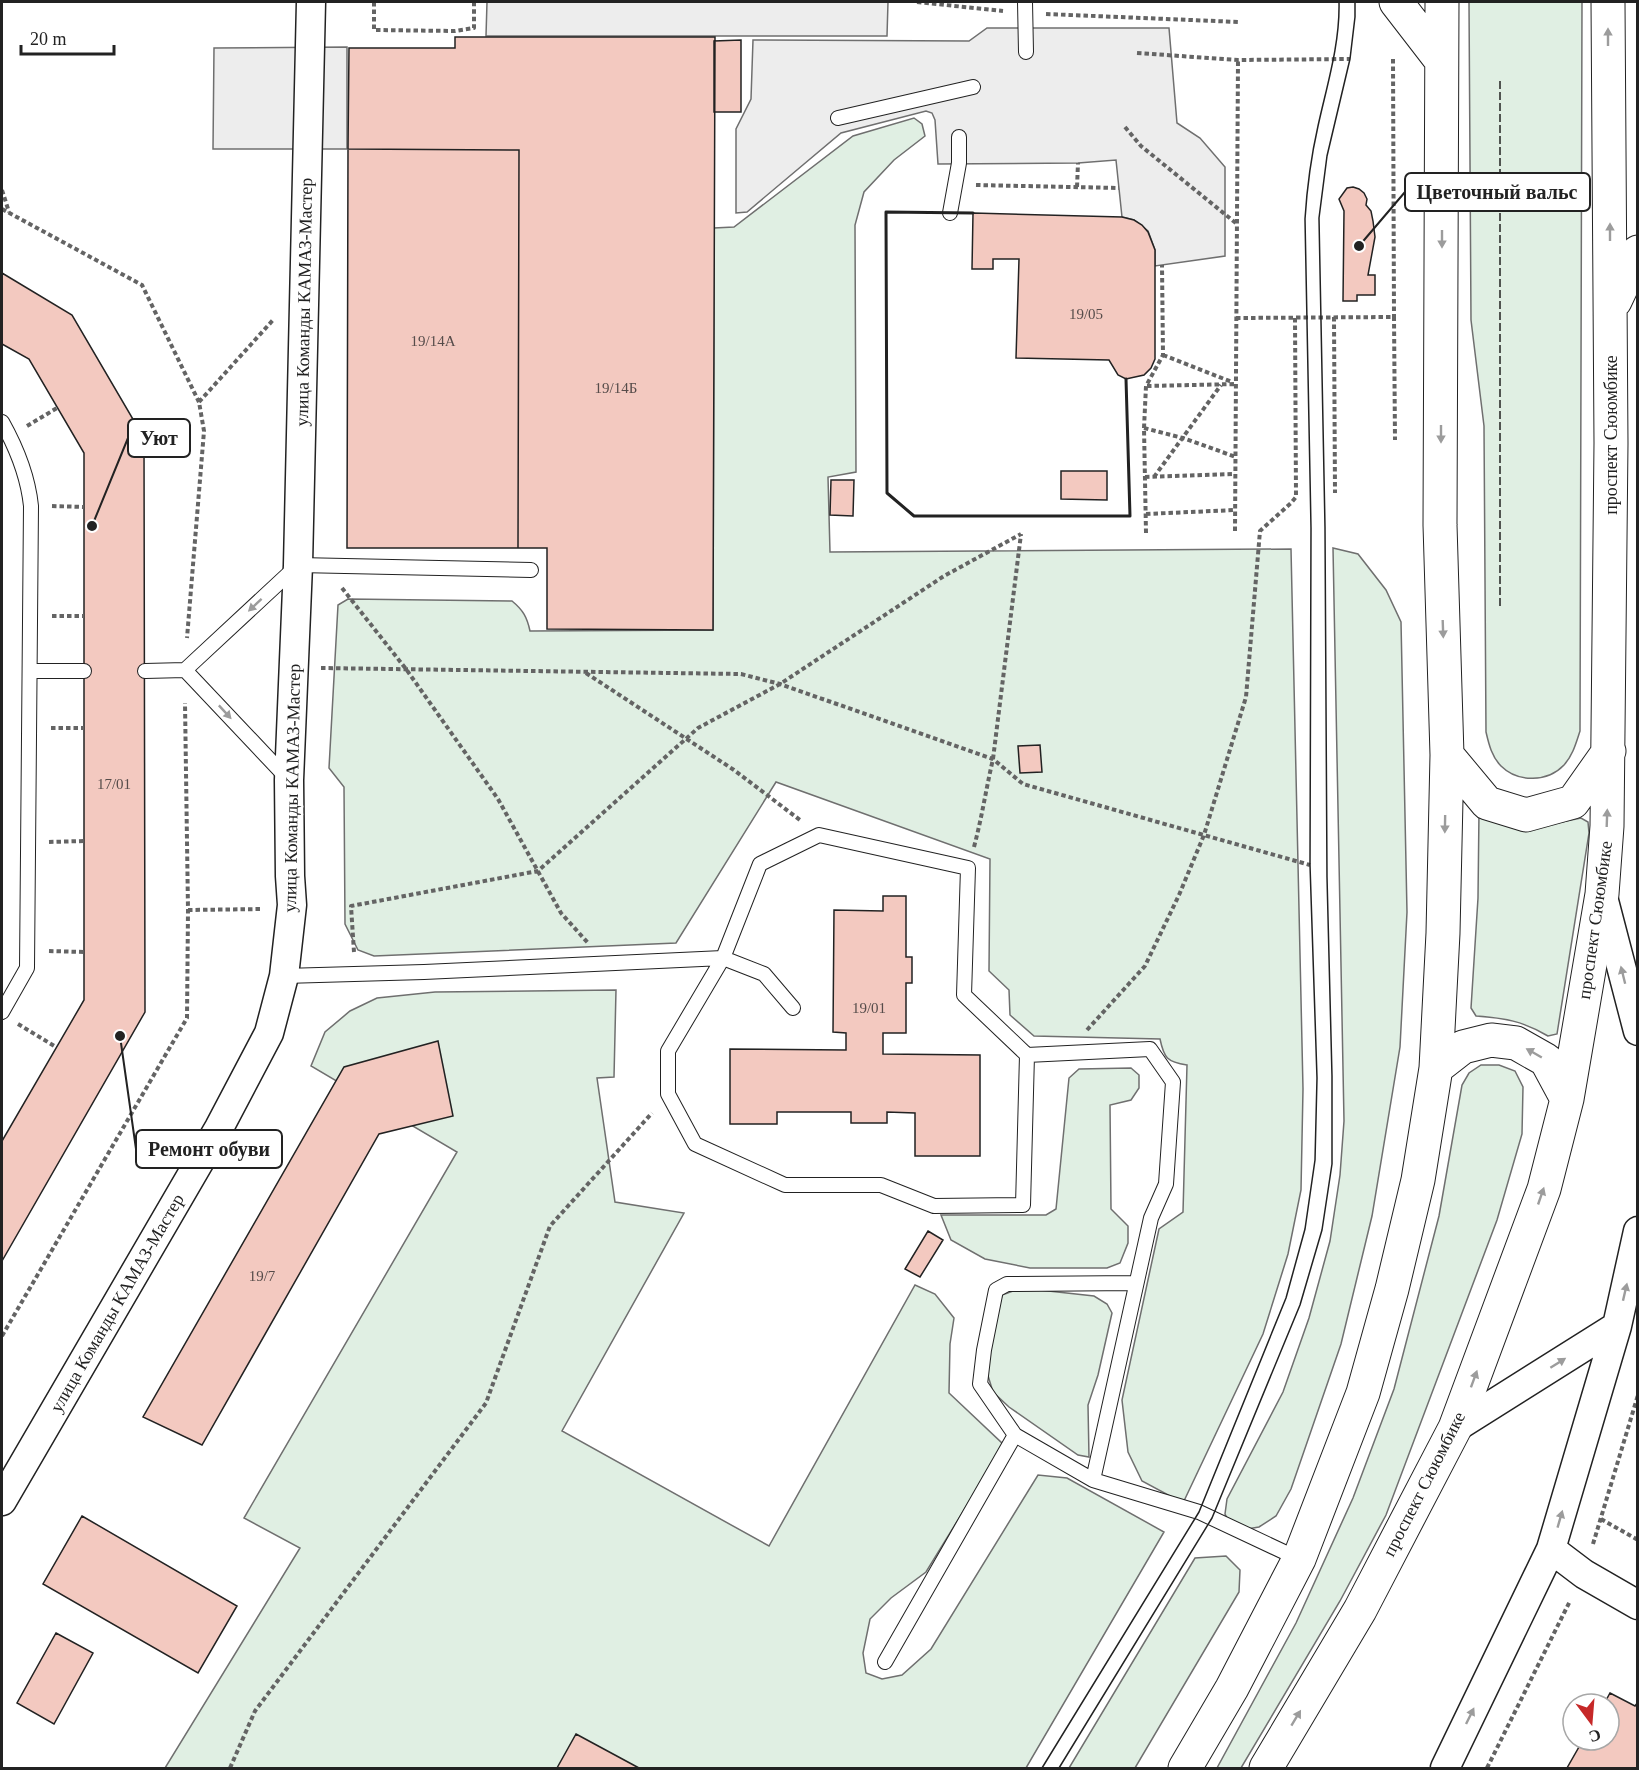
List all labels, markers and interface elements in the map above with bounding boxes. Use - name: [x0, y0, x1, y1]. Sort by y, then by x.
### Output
- scale bar: [21, 18, 114, 56]
- one-way arrow: [1603, 27, 1613, 46]
- text: 20 m: [30, 29, 67, 49]
- callout: Цветочный вальс: [1405, 173, 1590, 211]
- street label: улица Команды КАМАЗ-Мастер: [292, 177, 316, 427]
- text: Цветочный вальс: [1417, 181, 1578, 204]
- one-way arrow: [1605, 222, 1615, 241]
- one-way arrow: [1437, 230, 1447, 249]
- house number: 19/05: [1069, 306, 1103, 322]
- house number: 19/14А: [411, 333, 456, 349]
- street label: проспект Сююмбике: [1601, 355, 1621, 515]
- house number: 19/14Б: [595, 380, 637, 396]
- callout: Уют: [128, 419, 190, 457]
- one-way arrow: [1436, 425, 1446, 444]
- text: Уют: [140, 427, 178, 449]
- one-way arrow: [248, 598, 263, 611]
- one-way arrow: [1439, 620, 1448, 639]
- street label: улица Команды КАМАЗ-Мастер: [280, 663, 304, 913]
- one-way arrow: [218, 705, 232, 720]
- house number: 17/01: [97, 776, 131, 792]
- one-way arrow: [1603, 809, 1612, 828]
- one-way arrow: [1441, 815, 1450, 834]
- street label: проспект Сююмбике: [1574, 840, 1616, 1000]
- one-way arrow: [1618, 966, 1627, 984]
- house number: 19/01: [852, 1000, 886, 1016]
- one-way arrow: [1526, 1047, 1542, 1058]
- callout: Ремонт обуви: [136, 1130, 282, 1168]
- text: Ремонт обуви: [148, 1138, 270, 1161]
- one-way arrow: [1537, 1187, 1547, 1205]
- street label: улица Команды КАМАЗ-Мастер: [46, 1190, 188, 1416]
- house number: 19/7: [249, 1268, 276, 1284]
- one-way arrow: [1620, 1282, 1630, 1301]
- one-way arrow: [1550, 1358, 1566, 1369]
- one-way arrow: [1469, 1369, 1479, 1387]
- street label: проспект Сююмбике: [1379, 1408, 1469, 1560]
- one-way arrow: [1556, 1510, 1565, 1528]
- north arrow: [1561, 1692, 1621, 1752]
- one-way arrow: [1466, 1707, 1475, 1724]
- one-way arrow: [1291, 1709, 1301, 1726]
- text: С: [1587, 1726, 1603, 1746]

